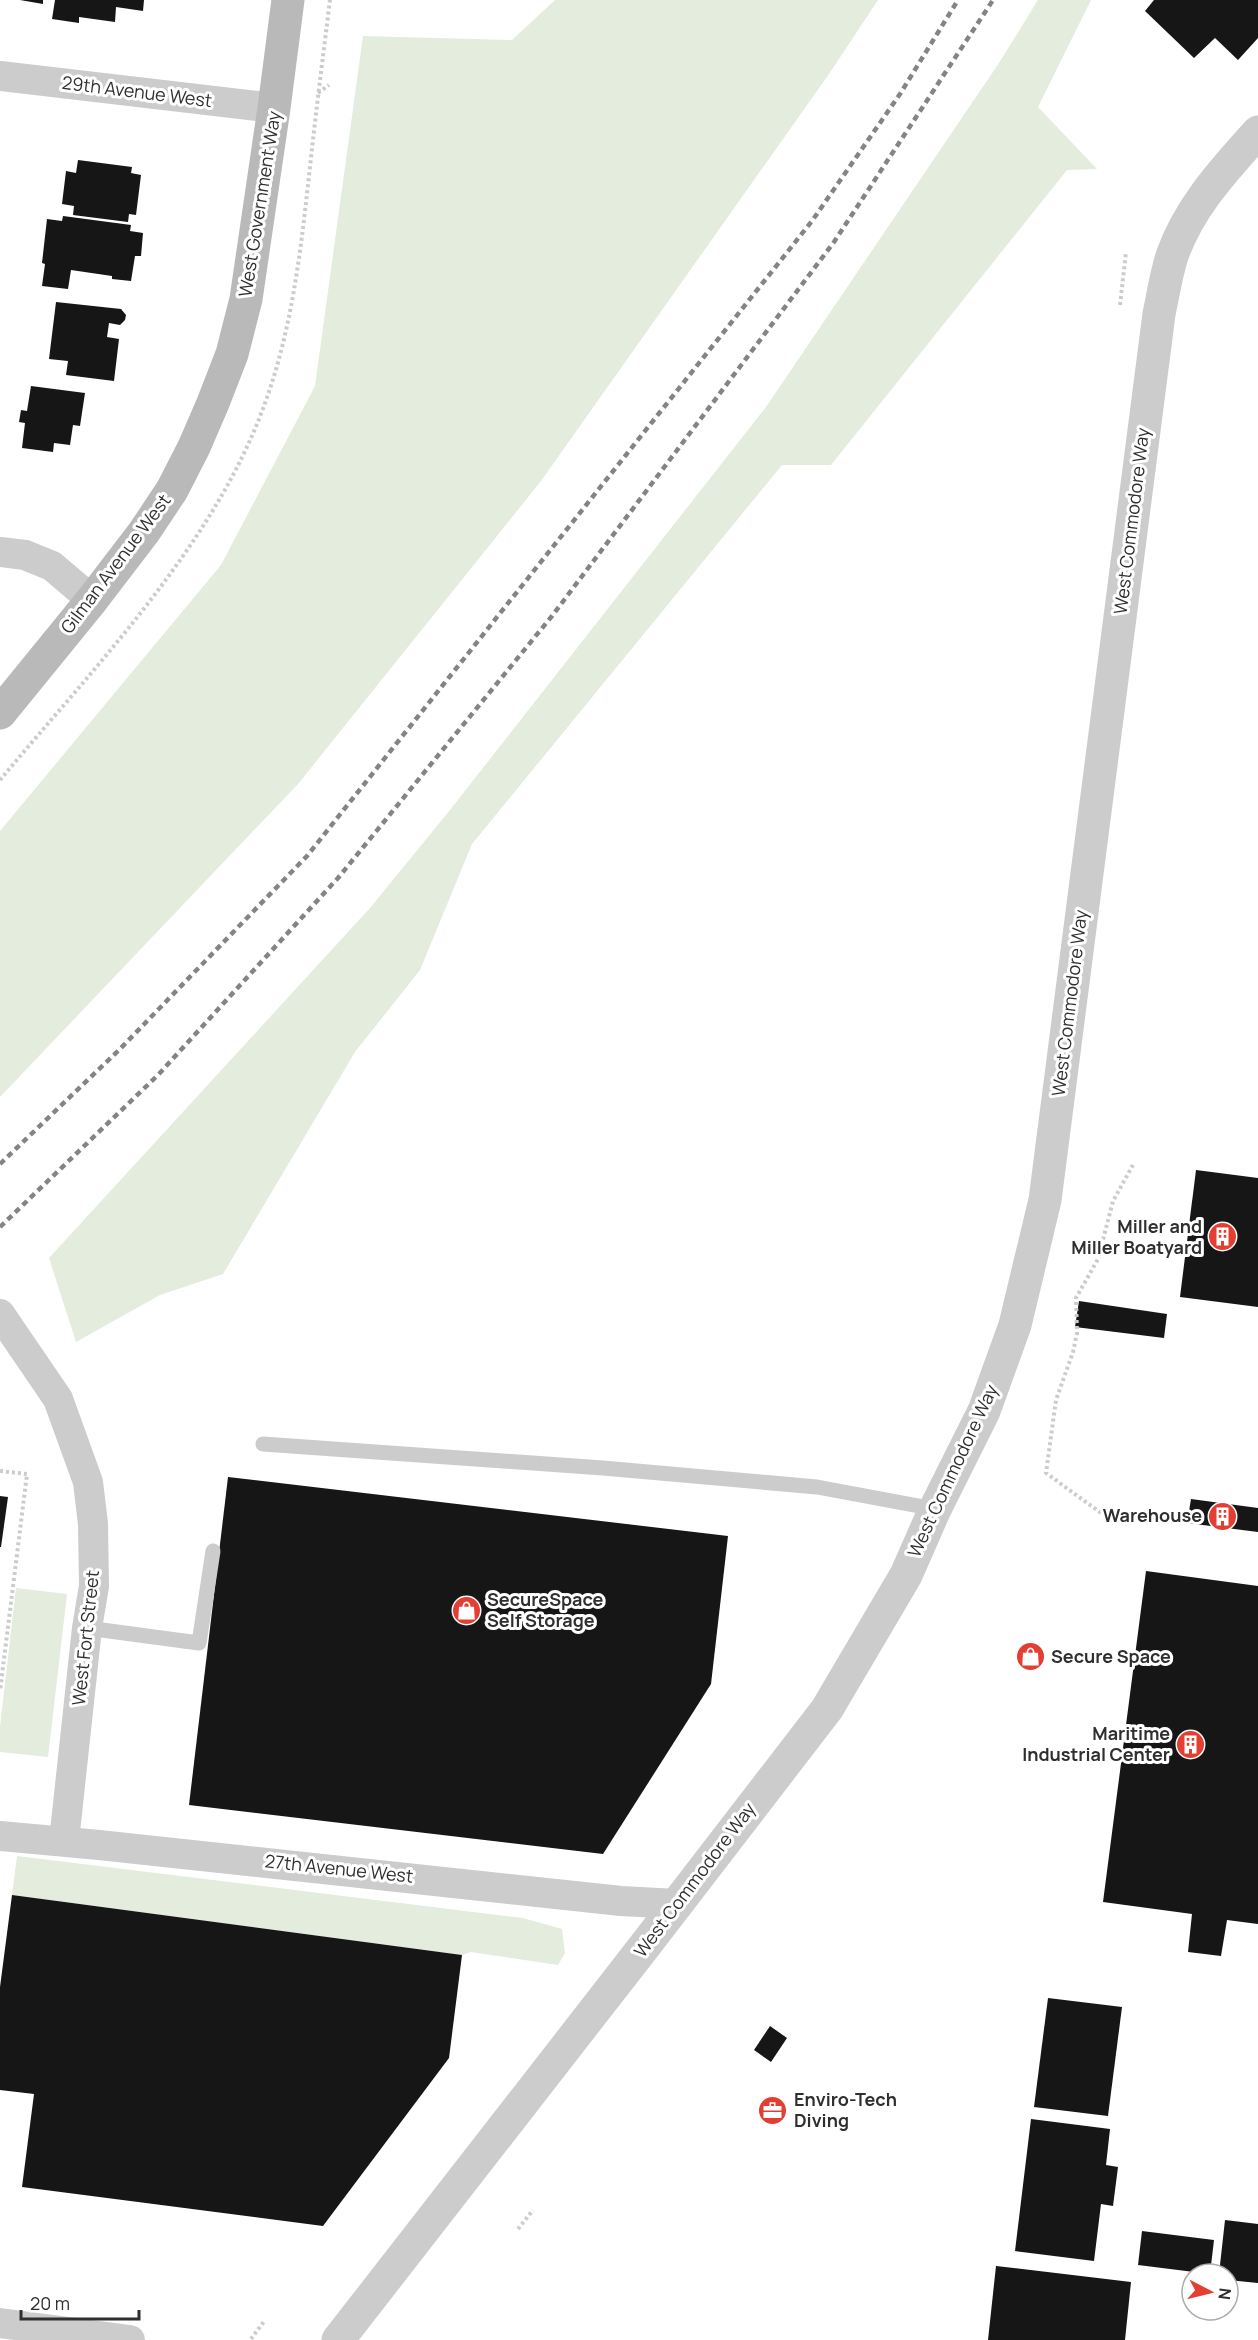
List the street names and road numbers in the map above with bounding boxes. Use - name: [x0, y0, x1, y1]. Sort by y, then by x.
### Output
- street label: 29th Avenue West: [61, 70, 214, 112]
- street label: West Government Way: [232, 109, 286, 299]
- street label: West Commodore Way: [1108, 426, 1154, 616]
- street label: Gilman Avenue West: [55, 489, 176, 638]
- street label: West Commodore Way: [1046, 908, 1092, 1098]
- street label: West Commodore Way: [902, 1380, 1003, 1561]
- street label: West Fort Street: [66, 1569, 104, 1707]
- street label: West Commodore Way: [628, 1797, 761, 1962]
- street label: 27th Avenue West: [264, 1848, 414, 1888]

